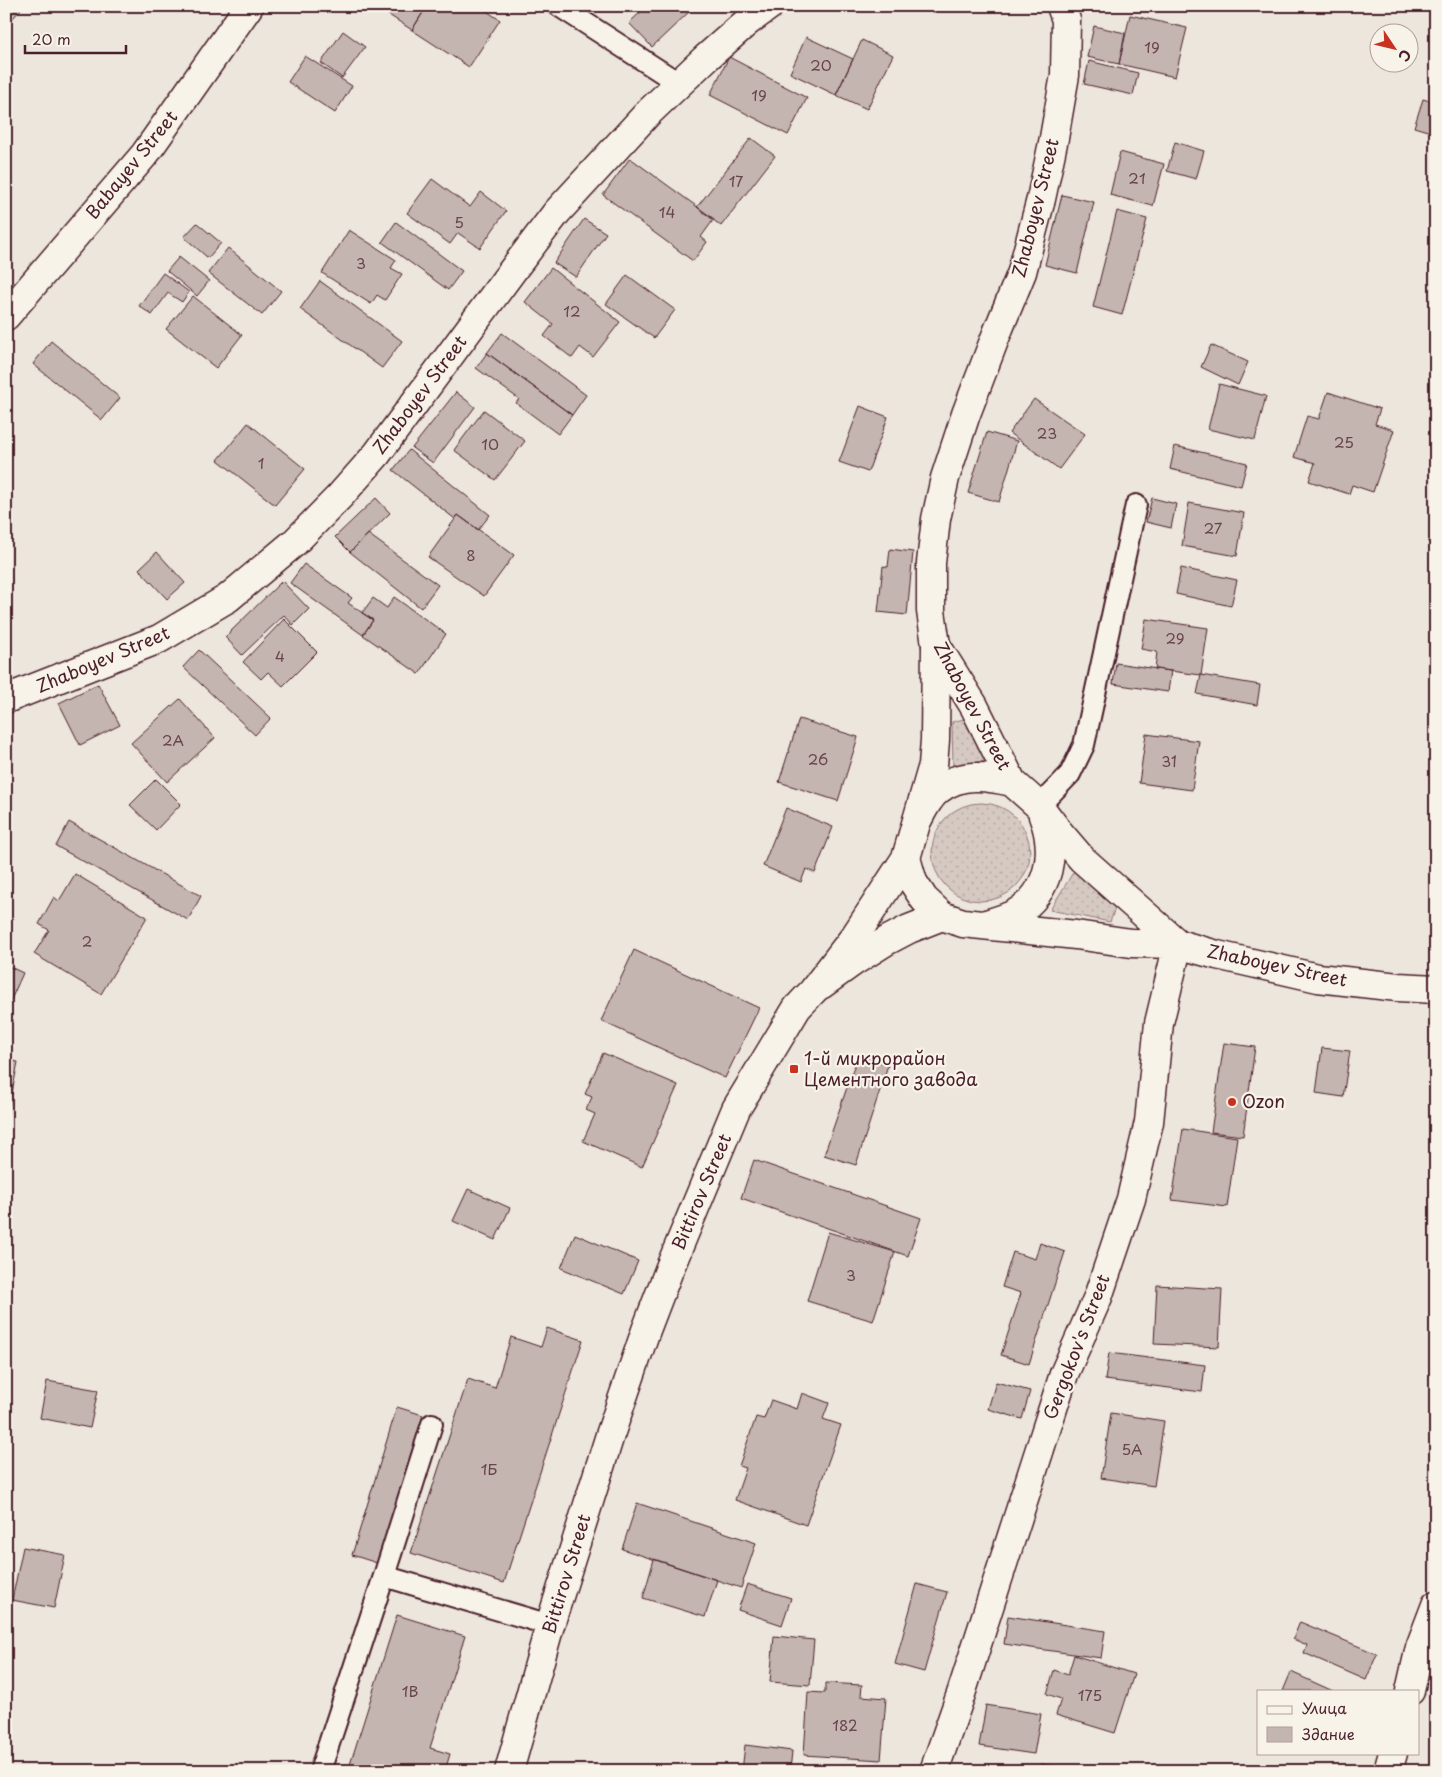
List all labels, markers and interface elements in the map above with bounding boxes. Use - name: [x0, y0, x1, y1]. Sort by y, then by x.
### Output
- scale bar: [25, 22, 126, 54]
- north arrow: [1370, 22, 1420, 72]
- text: 20 m: [32, 27, 71, 50]
- house number: 19: [1144, 35, 1160, 58]
- text: С: [1393, 45, 1417, 66]
- house number: 20: [810, 53, 832, 76]
- house number: 19: [751, 83, 767, 106]
- street label: Babayev Street: [78, 104, 183, 224]
- street label: Zhaboyev Street: [1004, 135, 1065, 280]
- house number: 21: [1128, 166, 1146, 189]
- house number: 17: [729, 169, 743, 192]
- house number: 14: [659, 200, 675, 223]
- house number: 5: [454, 210, 464, 233]
- house number: 3: [356, 251, 366, 274]
- house number: 12: [563, 299, 581, 322]
- street label: Zhaboyev Street: [365, 329, 472, 459]
- house number: 23: [1037, 421, 1057, 444]
- house number: 25: [1334, 430, 1354, 453]
- house number: 10: [481, 432, 499, 455]
- house number: 1: [258, 451, 264, 474]
- house number: 27: [1204, 516, 1223, 539]
- house number: 8: [466, 543, 476, 566]
- street label: Zhaboyev Street: [32, 618, 173, 699]
- house number: 29: [1165, 626, 1185, 649]
- street label: Zhaboyev Street: [928, 636, 1019, 775]
- house number: 4: [275, 644, 285, 667]
- house number: 2А: [162, 728, 184, 751]
- house number: 26: [808, 747, 828, 770]
- house number: 31: [1161, 749, 1177, 772]
- house number: 2: [82, 929, 92, 952]
- street label: Zhaboyev Street: [1205, 937, 1350, 993]
- place label: 1-й микрорайон Цементного завода: [804, 1044, 978, 1092]
- marker: 1-й микрорайон Цементного завода: [788, 1063, 800, 1075]
- place label: Ozon: [1242, 1087, 1285, 1114]
- marker: Ozon: [1226, 1096, 1238, 1108]
- street label: Bittirov Street: [664, 1129, 737, 1254]
- house number: 3: [846, 1263, 856, 1286]
- street label: Gergokov's Street: [1035, 1270, 1116, 1423]
- house number: 5А: [1121, 1437, 1143, 1460]
- house number: 1Б: [481, 1457, 497, 1480]
- street label: Bittirov Street: [534, 1510, 597, 1637]
- house number: 1В: [402, 1679, 418, 1702]
- house number: 175: [1078, 1683, 1102, 1706]
- legend: [1257, 1690, 1420, 1754]
- text: Улица: [1302, 1696, 1347, 1719]
- house number: 182: [832, 1713, 858, 1736]
- text: Здание: [1302, 1722, 1355, 1745]

